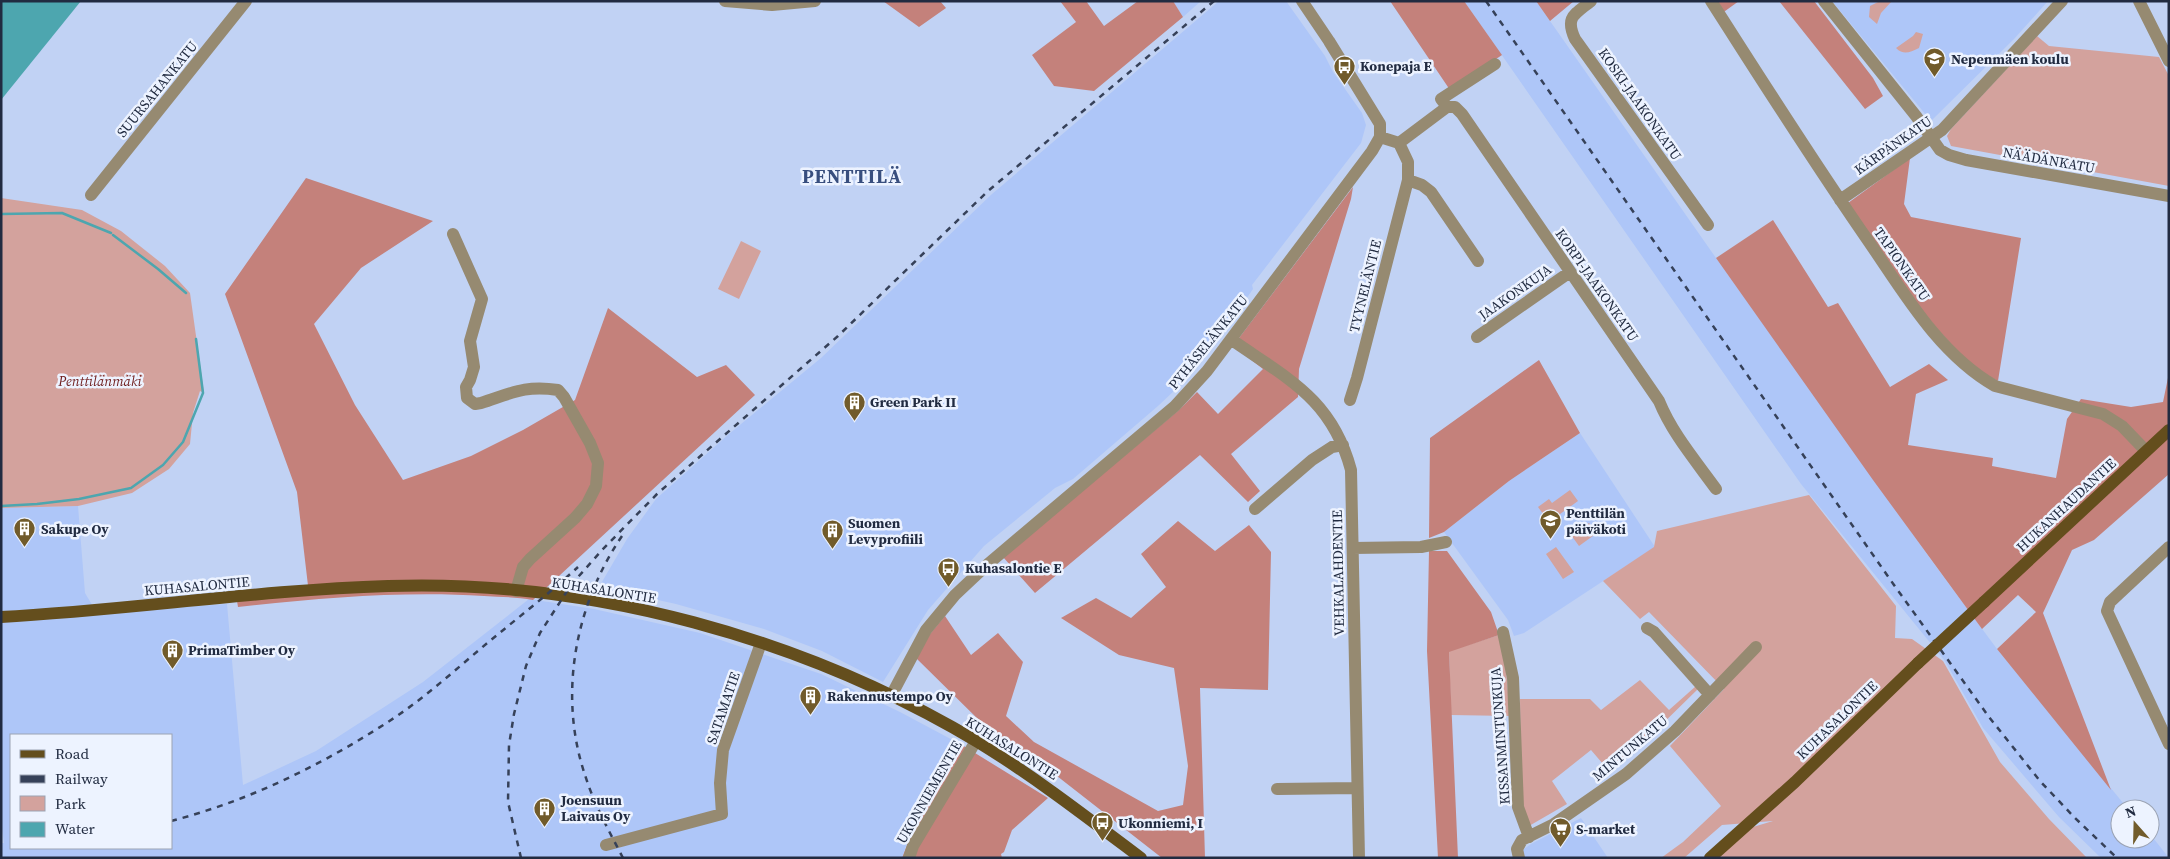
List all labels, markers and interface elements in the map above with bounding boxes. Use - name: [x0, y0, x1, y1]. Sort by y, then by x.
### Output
- street label: SUURSAHANKATU: [112, 37, 202, 141]
- street label: KOSKI-JAAKONKATU: [1594, 44, 1686, 164]
- school or university icon: Nepenmäen koulu: [1923, 47, 1947, 78]
- place label: Nepenmäen koulu: [1951, 49, 2069, 69]
- bus stop icon: Konepaja E: [1332, 54, 1356, 85]
- place label: Konepaja E: [1360, 56, 1432, 76]
- street label: KÄRPÄNKATU: [1850, 111, 1936, 179]
- street label: NÄÄDÄNKATU: [2001, 142, 2097, 178]
- district label: PENTTILÄ: [802, 163, 902, 189]
- street label: TAPIONKATU: [1869, 223, 1935, 305]
- street label: KORPI-JAAKONKATU: [1551, 225, 1643, 345]
- street label: TYYNELÄNTIE: [1344, 238, 1386, 334]
- street label: JAAKONKUJA: [1474, 259, 1556, 325]
- street label: PYHÄSELÄNKATU: [1164, 290, 1252, 394]
- park label: Penttilänmäki: [57, 371, 143, 391]
- building icon: Green Park II: [842, 390, 866, 421]
- place label: Green Park II: [870, 392, 956, 412]
- street label: HUKANHAUDANTIE: [2012, 453, 2120, 557]
- place label: Penttilän päiväkoti: [1566, 503, 1627, 539]
- school or university icon: Penttilän päiväkoti: [1538, 509, 1562, 540]
- street label: VEHKALAHDENTIE: [1327, 510, 1349, 636]
- place label: Suomen Levyprofiili: [848, 513, 924, 549]
- building icon: Sakupe Oy: [13, 517, 37, 548]
- place label: Sakupe Oy: [41, 519, 109, 539]
- building icon: Suomen Levyprofiili: [820, 519, 844, 550]
- bus stop icon: Kuhasalontie E: [937, 556, 961, 587]
- place label: Kuhasalontie E: [965, 558, 1061, 578]
- street label: KUHASALONTIE: [144, 571, 250, 601]
- street label: KUHASALONTIE: [550, 572, 658, 608]
- building icon: PrimaTimber Oy: [160, 638, 184, 669]
- place label: PrimaTimber Oy: [188, 640, 296, 660]
- street label: KISSANMINTUNKUJA: [1485, 666, 1515, 805]
- street label: SATAMATIE: [701, 669, 745, 747]
- street label: KUHASALONTIE: [1792, 676, 1882, 764]
- building icon: Rakennustempo Oy: [799, 684, 823, 715]
- place label: Rakennustempo Oy: [827, 686, 954, 706]
- street label: MINTUNKATU: [1588, 710, 1672, 786]
- street label: KUHASALONTIE: [962, 712, 1062, 784]
- legend: [10, 734, 172, 849]
- street label: UKONNIEMENTIE: [891, 737, 967, 847]
- text: Road: [55, 743, 89, 764]
- text: Railway: [55, 768, 108, 789]
- place label: Joensuun Laivaus Oy: [560, 790, 631, 826]
- text: Park: [55, 793, 87, 814]
- building icon: Joensuun Laivaus Oy: [533, 796, 557, 827]
- north arrow: [2110, 799, 2160, 849]
- text: N: [2122, 801, 2139, 823]
- bus stop icon: Ukonniemi, I: [1090, 811, 1114, 842]
- place label: Ukonniemi, I: [1118, 813, 1203, 833]
- supermarket icon: S-market: [1548, 817, 1572, 848]
- text: Water: [55, 818, 96, 839]
- place label: S-market: [1576, 819, 1636, 839]

